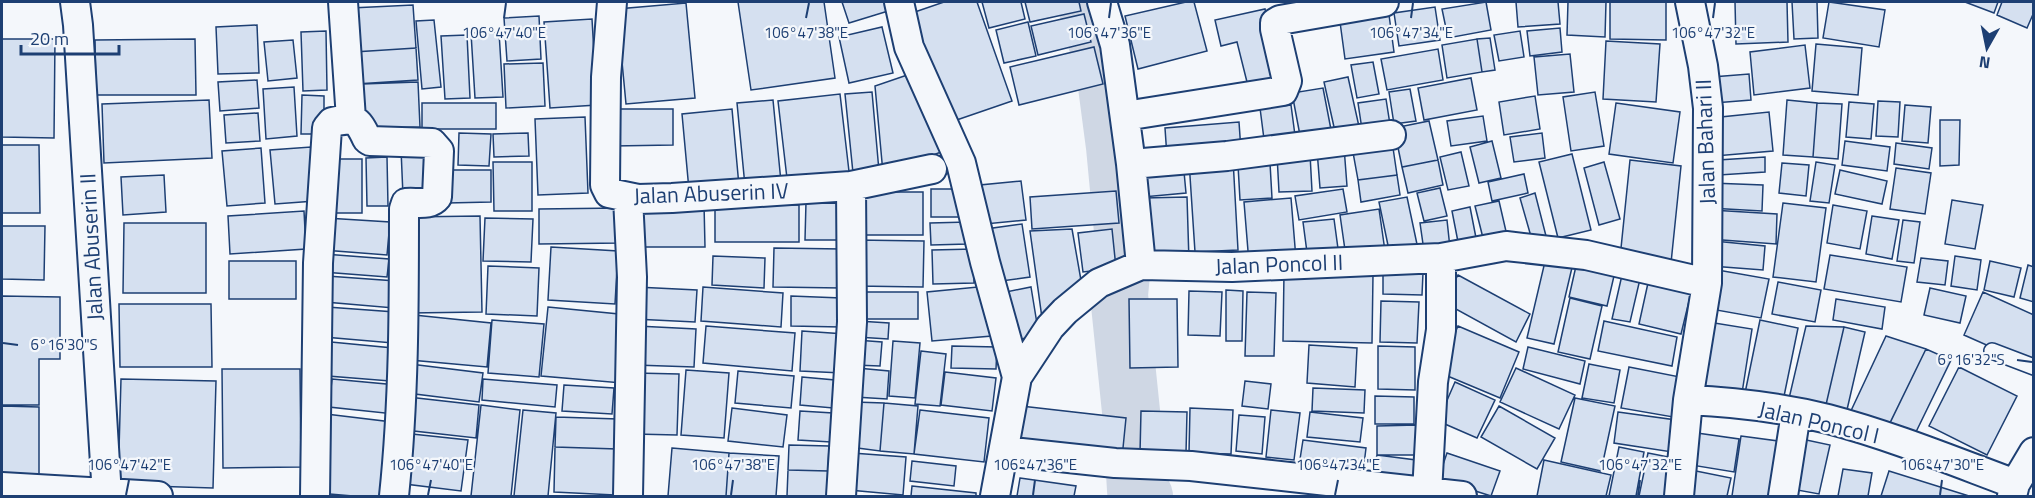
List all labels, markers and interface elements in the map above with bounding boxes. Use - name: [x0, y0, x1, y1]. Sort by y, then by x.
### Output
- scale bar: [21, 18, 118, 56]
- north arrow: [1957, 18, 2017, 78]
- text: 106°47'40"E: [462, 21, 546, 44]
- text: 106°47'38"E: [764, 21, 848, 44]
- text: 106°47'36"E: [1067, 21, 1151, 44]
- text: 106°47'34"E: [1369, 21, 1453, 44]
- text: 106°47'32"E: [1671, 21, 1755, 44]
- text: 20 m: [30, 25, 69, 52]
- text: N: [1977, 50, 1992, 76]
- street label: Jalan Bahari II: [1686, 79, 1724, 205]
- street label: Jalan Abuserin II: [70, 172, 112, 322]
- street label: Jalan Abuserin IV: [633, 173, 789, 213]
- street label: Jalan Poncol II: [1214, 245, 1344, 283]
- text: 6°16'30"S: [30, 333, 98, 356]
- text: 6°16'32"S: [1937, 348, 2005, 371]
- street label: Jalan Poncol I: [1755, 392, 1883, 452]
- text: 106°47'42"E: [87, 453, 171, 476]
- text: 106°47'40"E: [389, 453, 473, 476]
- text: 106°47'38"E: [691, 453, 775, 476]
- text: 106°47'36"E: [993, 453, 1077, 476]
- text: 106°47'34"E: [1296, 453, 1380, 476]
- text: 106°47'32"E: [1598, 453, 1682, 476]
- text: 106°47'30"E: [1900, 453, 1984, 476]

